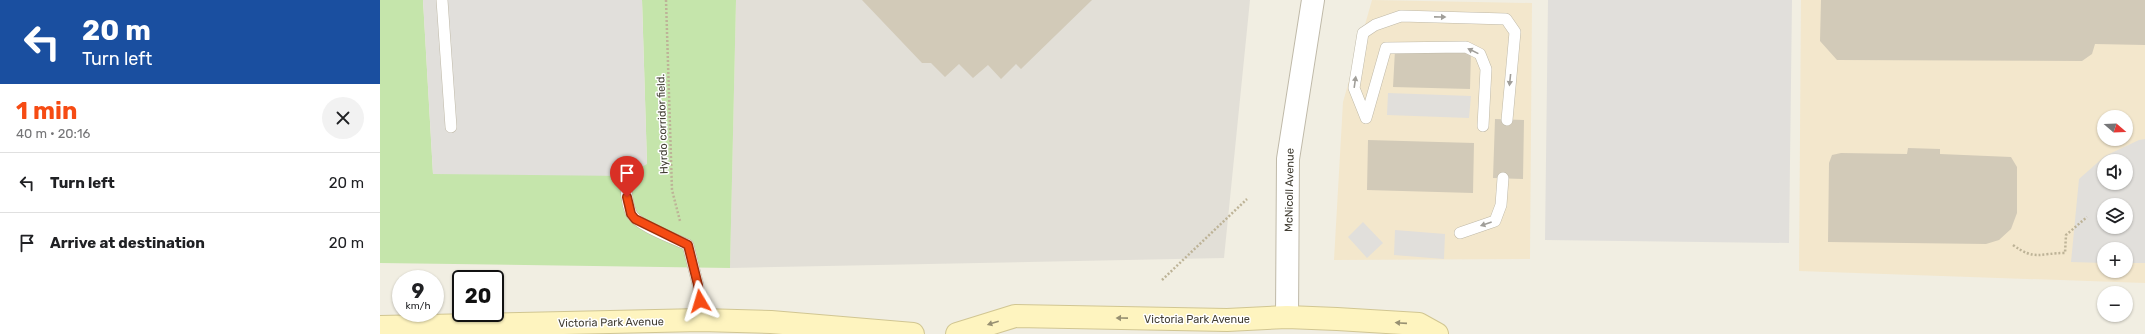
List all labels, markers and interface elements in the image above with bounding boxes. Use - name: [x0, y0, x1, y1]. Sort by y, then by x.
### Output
- text: 20 m: [82, 14, 151, 47]
- one-way arrow: [1434, 14, 1447, 20]
- icon: left: [16, 16, 68, 68]
- text: Turn left: [82, 48, 152, 70]
- one-way arrow: [1468, 48, 1479, 54]
- street label: Hyrdo corridor field.: [654, 73, 671, 174]
- one-way arrow: [1507, 74, 1514, 86]
- one-way arrow: [1352, 76, 1358, 88]
- text: 1 min: [16, 97, 77, 125]
- button: close: [322, 97, 364, 139]
- north arrow: [2097, 110, 2133, 146]
- map controls: [2097, 110, 2133, 322]
- text: 40 m · 20:16: [16, 126, 90, 141]
- street label: McNicoll Avenue: [1282, 148, 1297, 232]
- button: sound: [2097, 154, 2133, 190]
- pin: [610, 156, 644, 197]
- icon: arrive: [616, 162, 638, 184]
- icon: left: [16, 172, 38, 194]
- text: Turn left: [50, 174, 115, 192]
- text: 20 m: [329, 174, 364, 192]
- button: layers: [2097, 198, 2133, 234]
- one-way arrow: [1480, 221, 1492, 227]
- icon: arrive: [16, 232, 38, 254]
- text: Arrive at destination: [50, 234, 205, 252]
- text: 20 m: [329, 234, 364, 252]
- button: +: [2097, 242, 2133, 278]
- speed limit sign: 20: [452, 270, 504, 322]
- text: 9: [412, 279, 424, 303]
- position arrow: [679, 280, 721, 322]
- button: −: [2097, 286, 2133, 322]
- text: km/h: [406, 300, 430, 312]
- street label: Victoria Park Avenue: [1144, 313, 1250, 326]
- street label: Victoria Park Avenue: [558, 315, 664, 330]
- one-way arrow: [1115, 315, 1128, 321]
- one-way arrow: [1395, 319, 1407, 326]
- one-way arrow: [987, 320, 999, 326]

